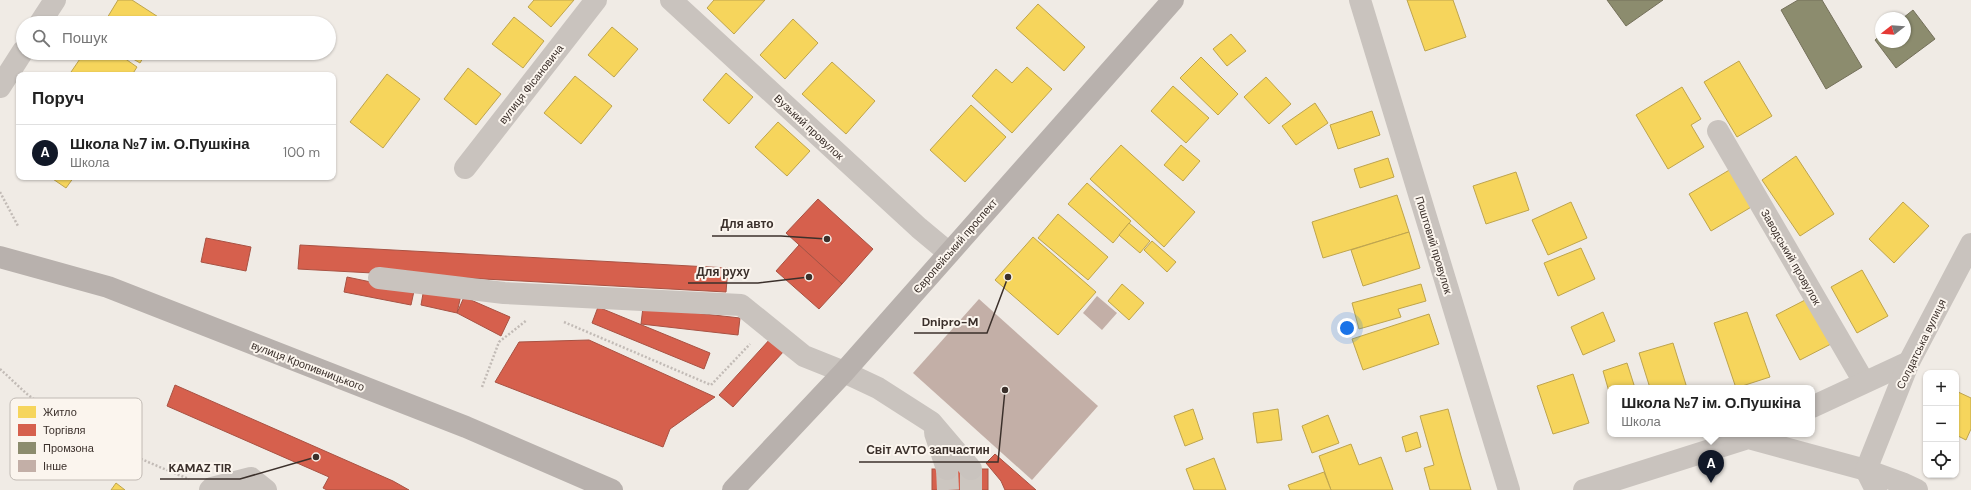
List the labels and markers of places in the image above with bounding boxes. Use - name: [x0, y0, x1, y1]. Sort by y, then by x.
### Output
- callout: Для авто: [712, 212, 781, 236]
- callout: Для руху: [688, 259, 758, 283]
- callout: Dnipro-M: [914, 309, 987, 333]
- callout: Світ AVTO запчастин: [859, 438, 998, 462]
- pin: A: [1698, 450, 1724, 483]
- callout: KAMAZ TIR: [160, 455, 240, 479]

